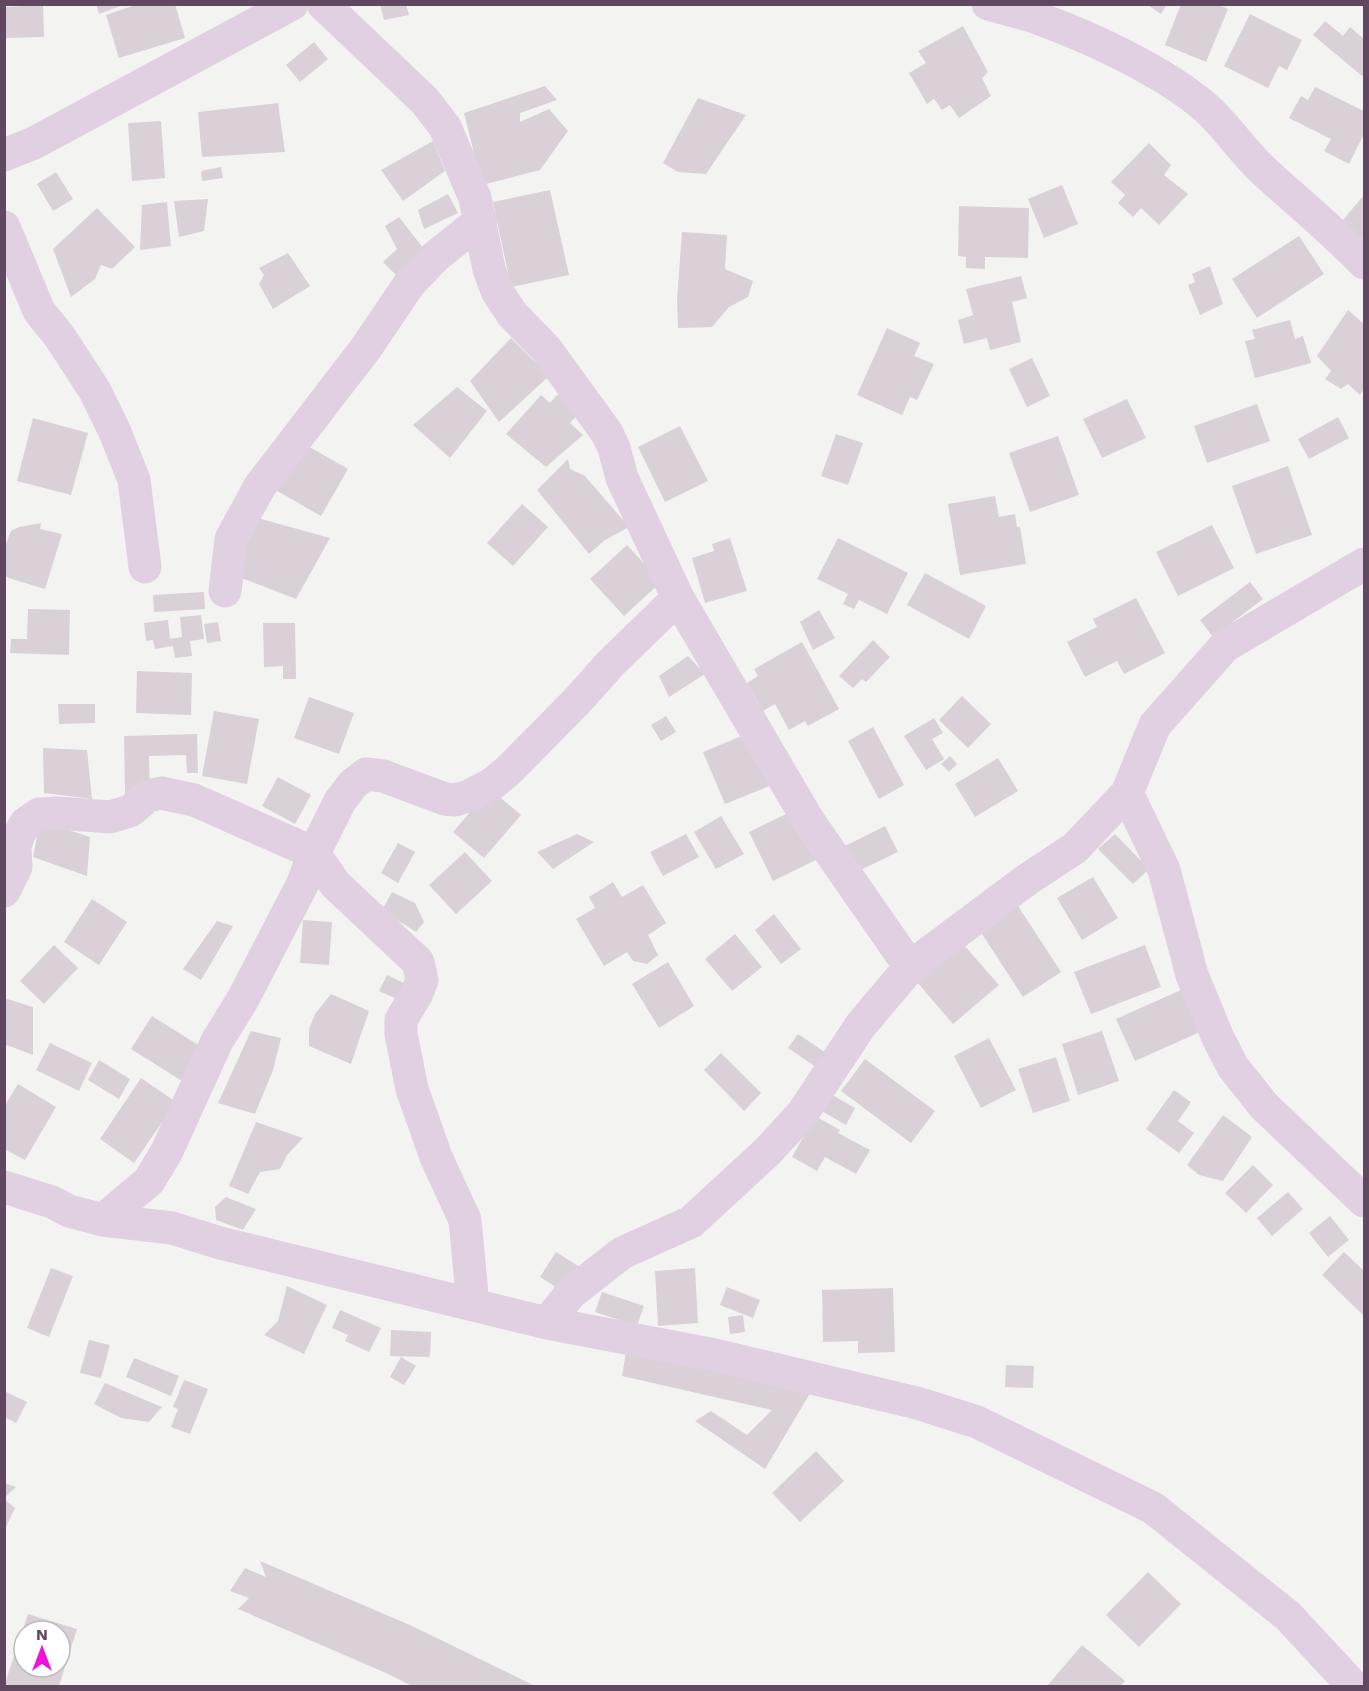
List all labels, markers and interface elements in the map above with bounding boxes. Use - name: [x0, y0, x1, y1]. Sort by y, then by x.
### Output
- north arrow: [12, 1619, 72, 1679]
- text: N: [36, 1625, 48, 1644]

